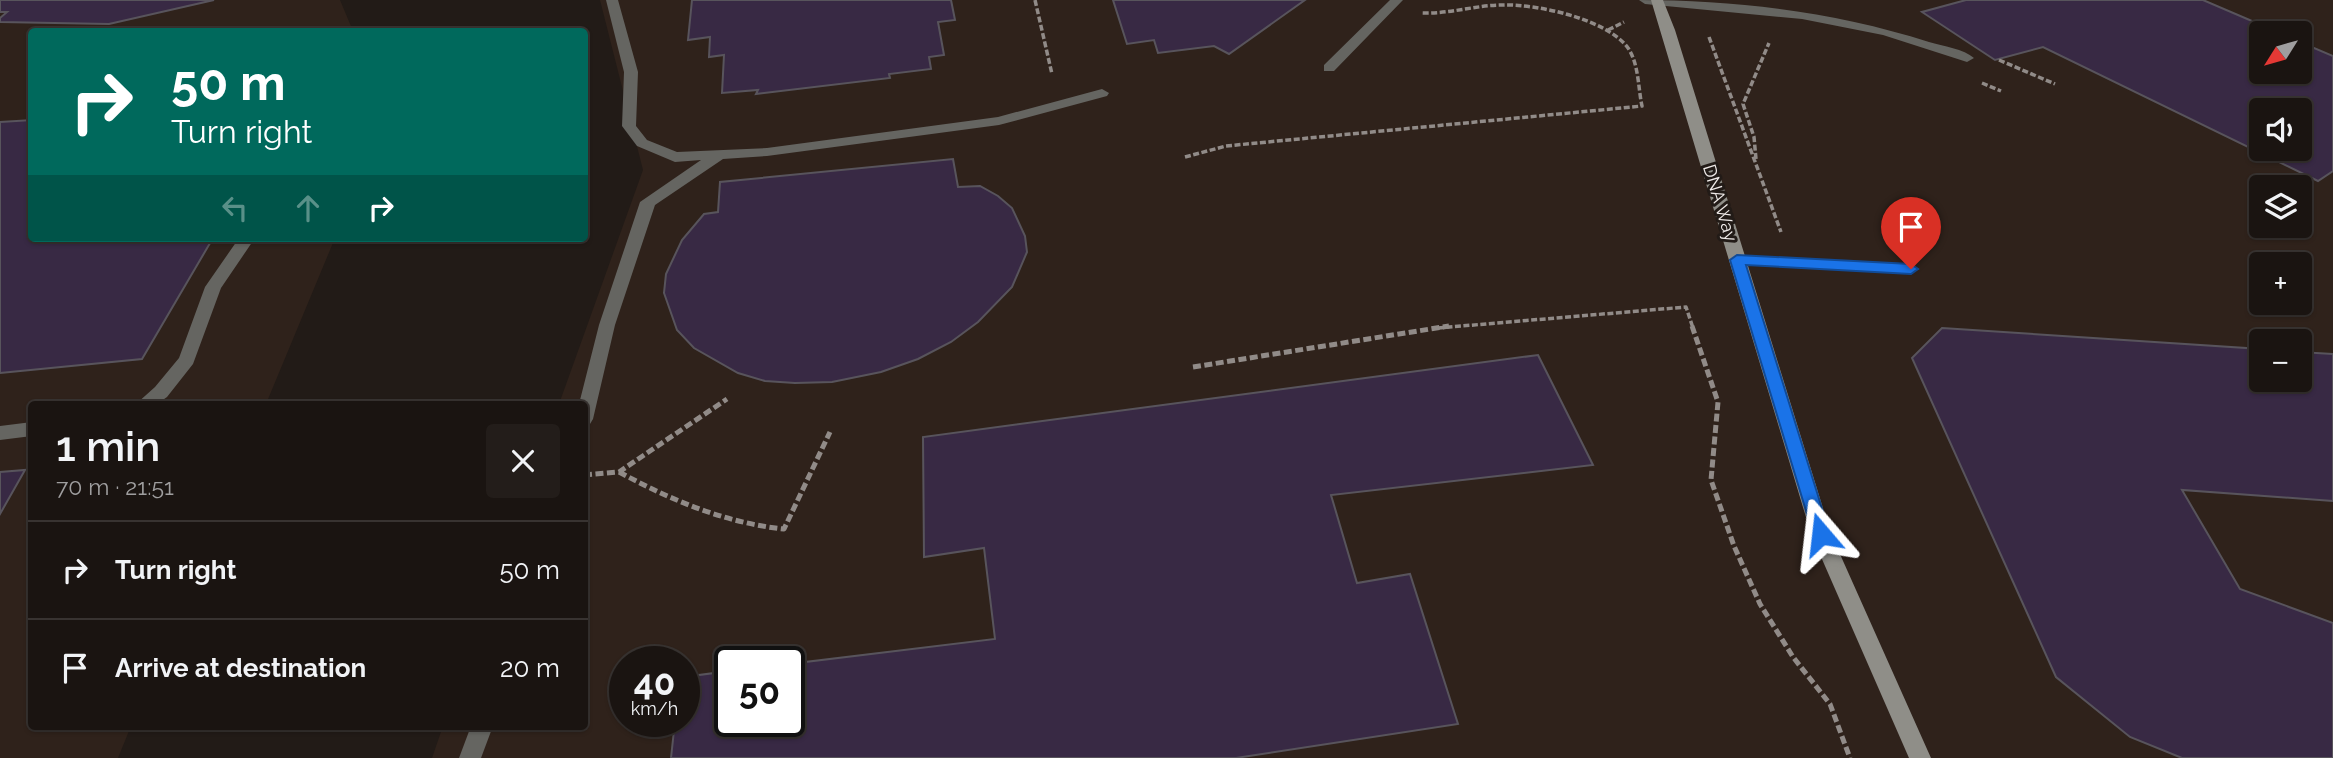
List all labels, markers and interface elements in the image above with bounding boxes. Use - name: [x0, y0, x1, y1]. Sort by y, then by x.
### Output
- north arrow: [2249, 21, 2312, 84]
- map controls: [2249, 21, 2312, 392]
- text: 50 m: [171, 54, 286, 111]
- icon: right: [56, 56, 147, 147]
- button: sound: [2249, 98, 2312, 161]
- text: Turn right: [171, 113, 312, 150]
- street label: DNA Way: [1699, 162, 1742, 244]
- button: layers: [2249, 175, 2312, 238]
- icon: left: [216, 189, 254, 227]
- icon: ahead: [289, 189, 327, 227]
- icon: right: [362, 189, 400, 227]
- pin: [1881, 197, 1941, 269]
- icon: arrive: [1892, 208, 1930, 246]
- button: +: [2249, 252, 2312, 315]
- button: −: [2249, 329, 2312, 392]
- text: 1 min: [56, 422, 160, 471]
- button: close: [486, 424, 560, 498]
- text: 70 m · 21:51: [56, 473, 174, 500]
- position arrow: [1784, 497, 1858, 571]
- icon: right: [56, 551, 94, 589]
- text: Turn right: [115, 555, 236, 585]
- text: 50 m: [499, 555, 560, 585]
- speed limit sign: 50: [714, 646, 805, 737]
- icon: arrive: [56, 649, 94, 687]
- text: Arrive at destination: [115, 653, 366, 683]
- text: 20 m: [500, 653, 560, 683]
- text: 40: [634, 662, 675, 703]
- text: km/h: [631, 698, 678, 719]

